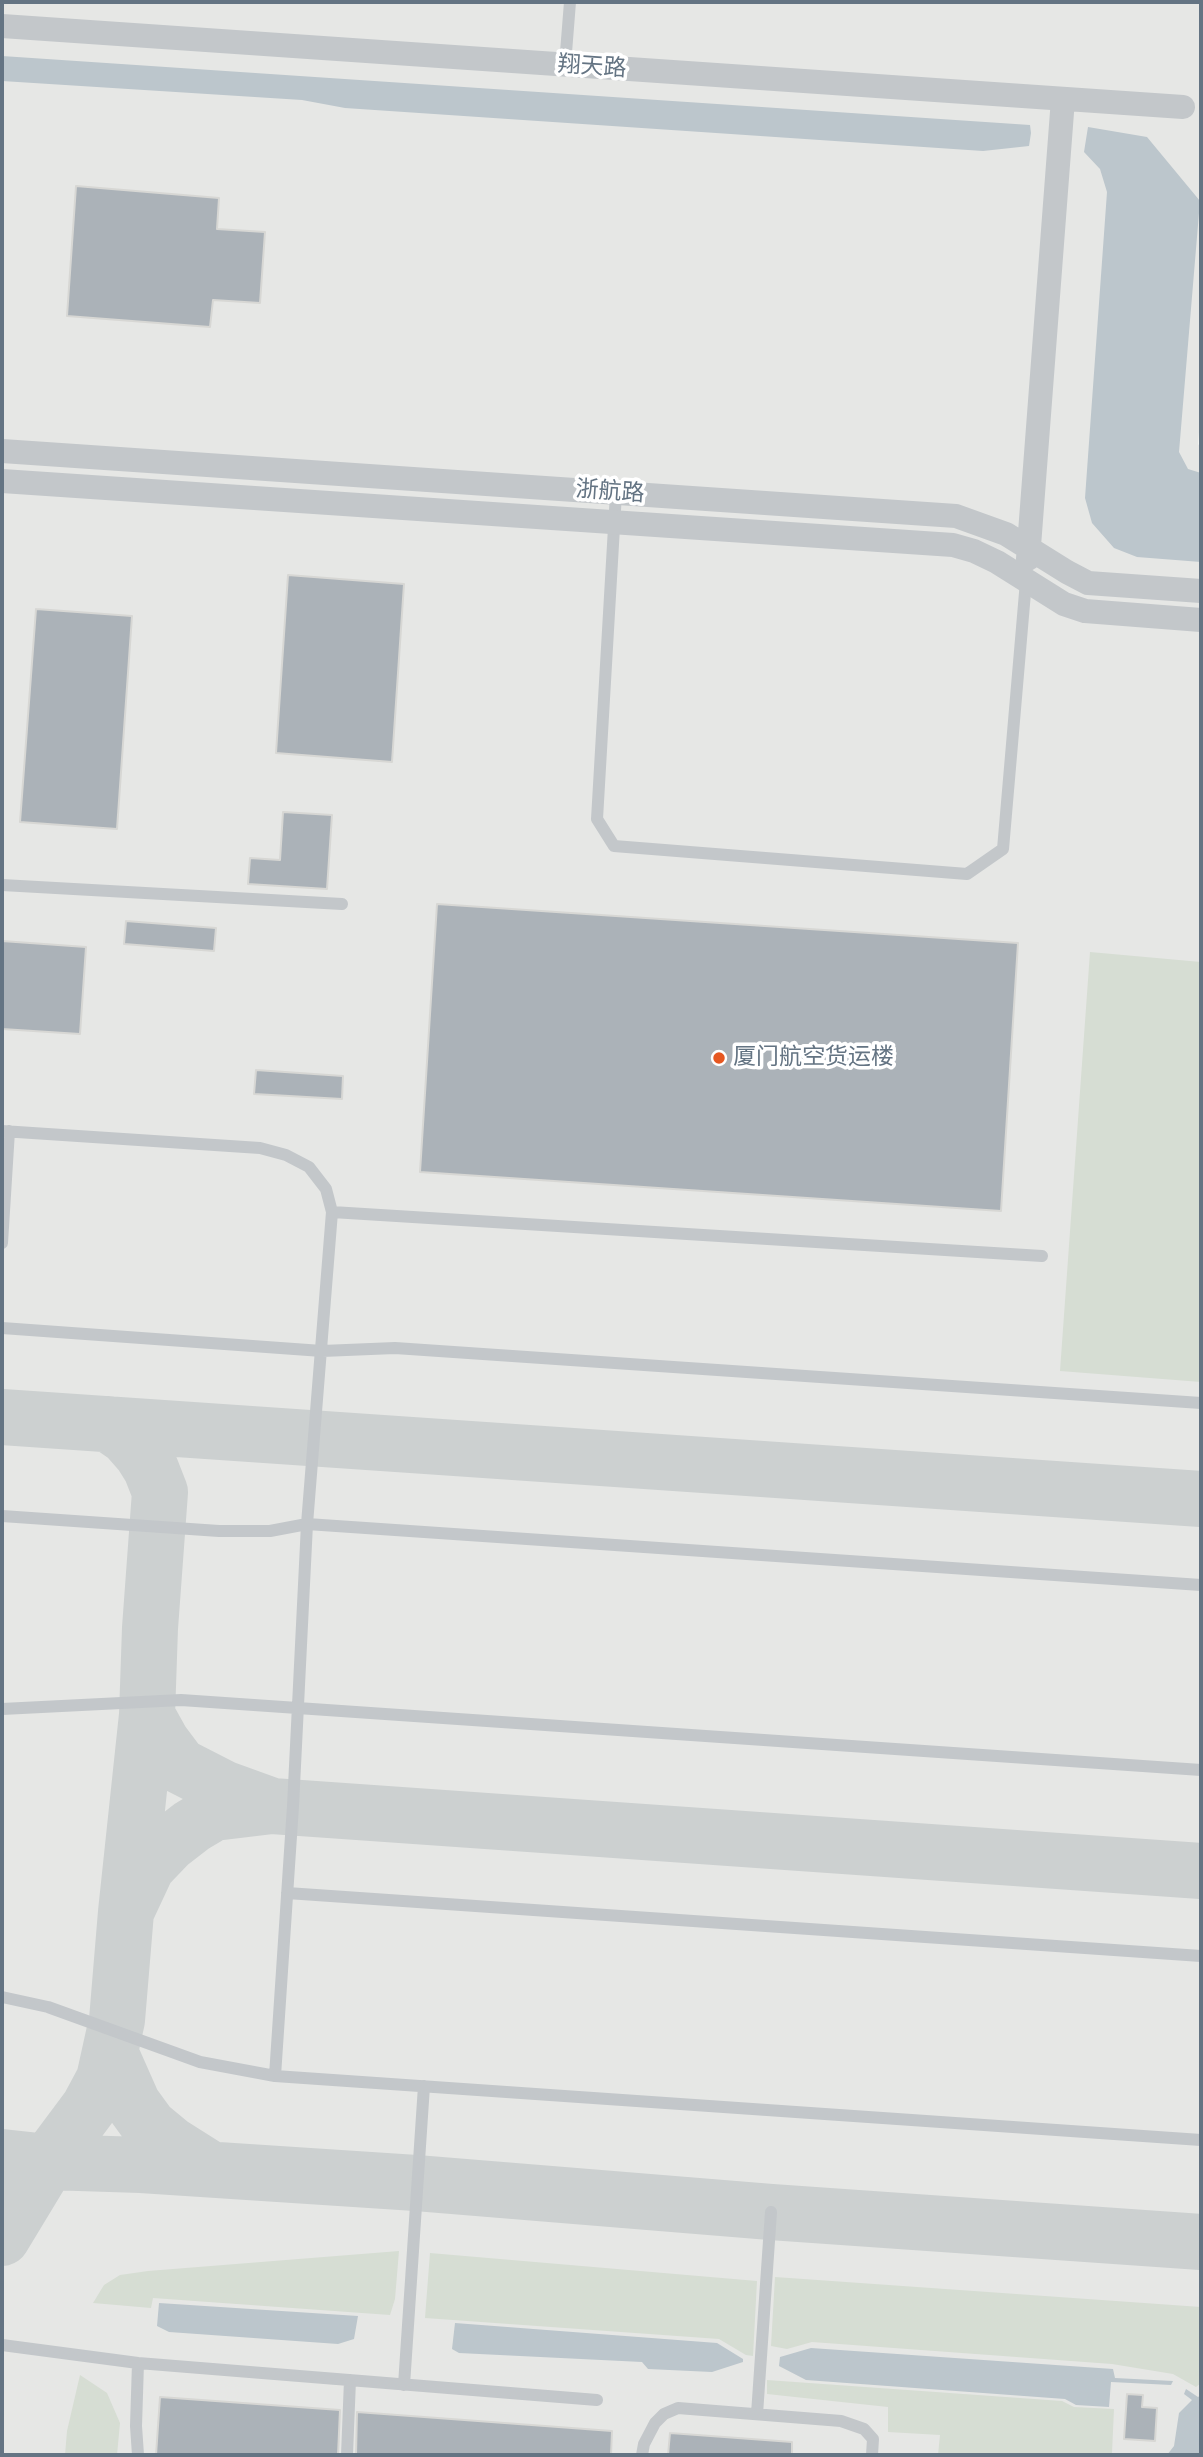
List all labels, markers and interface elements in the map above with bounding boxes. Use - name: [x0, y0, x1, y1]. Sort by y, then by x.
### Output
- street label: 翔天路: [557, 51, 627, 83]
- street label: 浙航路: [575, 476, 645, 508]
- place label: 厦门航空货运楼: [733, 1044, 894, 1072]
- marker: 厦门航空货运楼: [711, 1050, 727, 1066]

